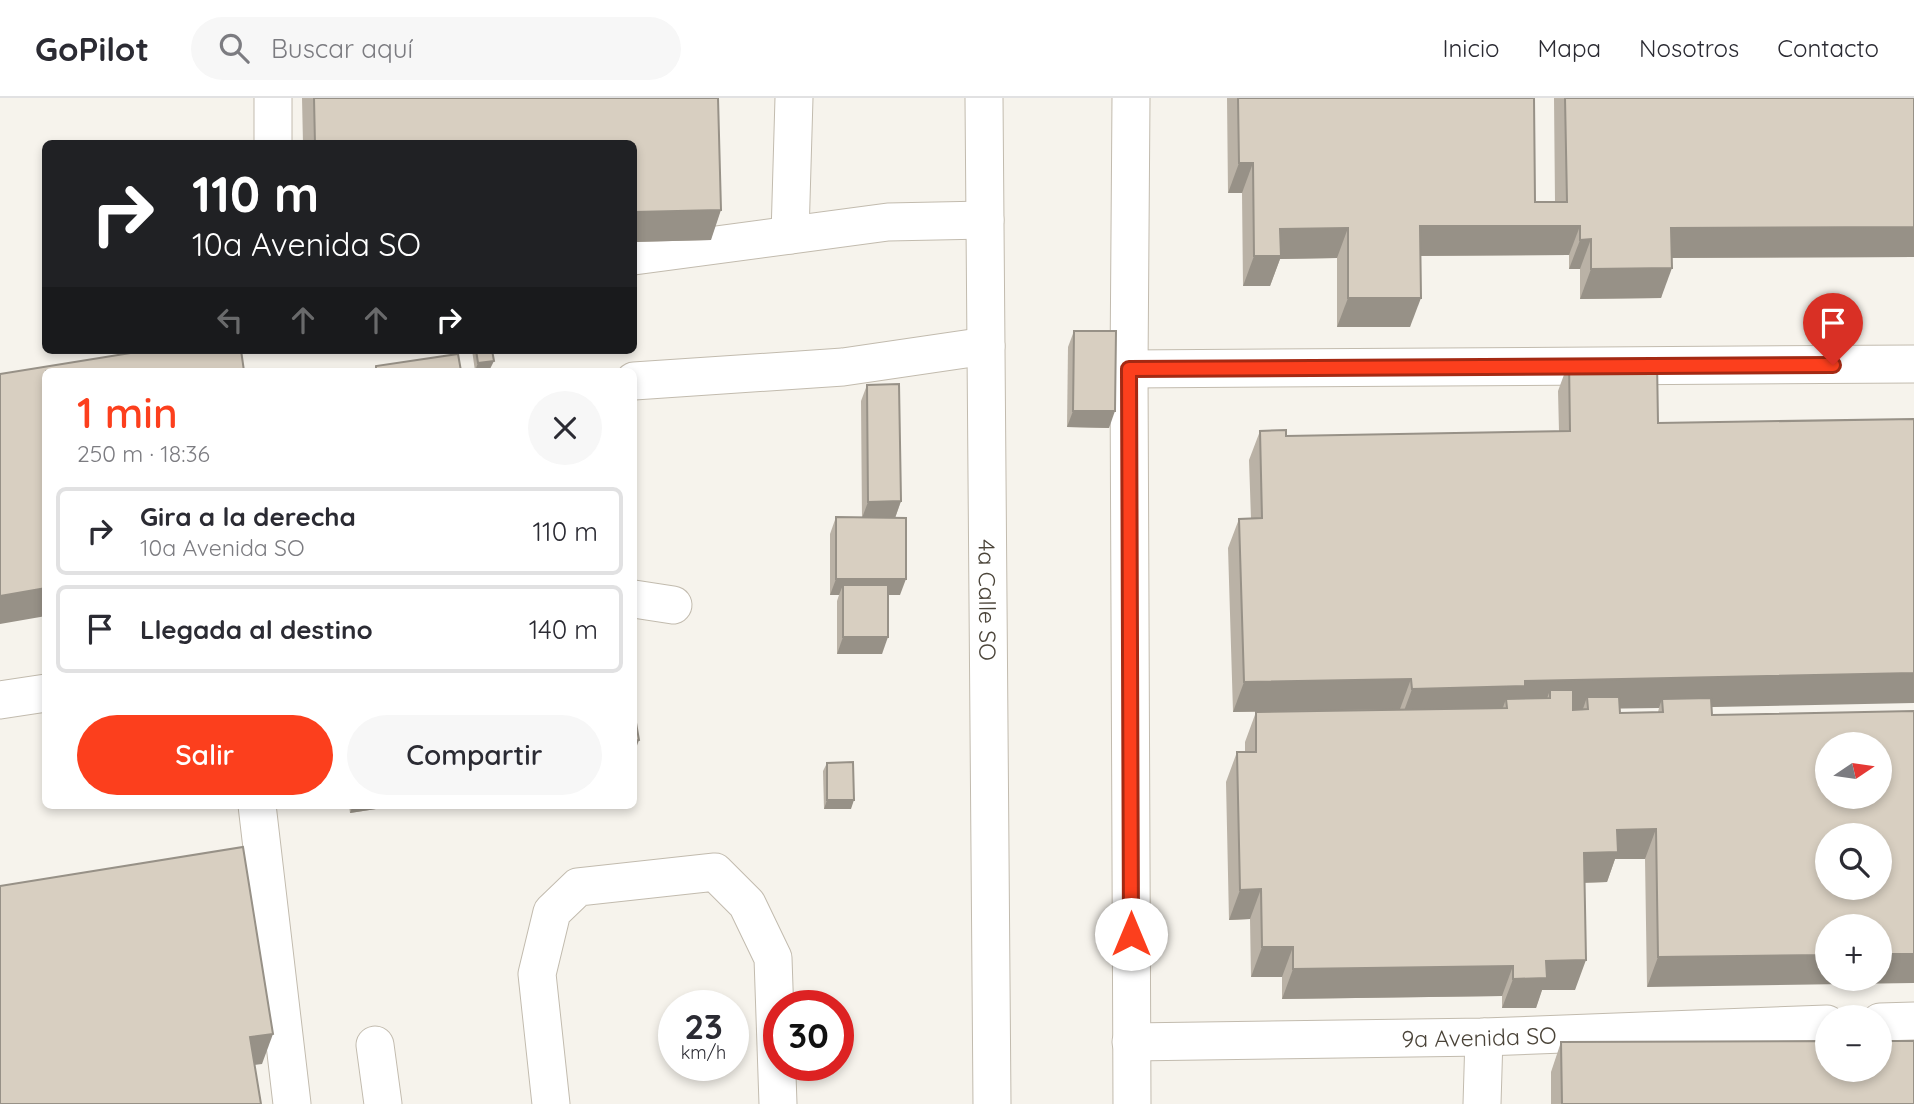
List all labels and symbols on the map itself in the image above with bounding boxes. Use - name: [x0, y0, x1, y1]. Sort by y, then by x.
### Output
- pin: [1803, 293, 1863, 365]
- street label: 4a Calle SO: [973, 539, 1003, 661]
- north arrow: [1815, 732, 1892, 808]
- position arrow: [1094, 897, 1168, 971]
- speed limit sign: 30: [763, 990, 854, 1081]
- street label: 9a Avenida SO: [1401, 1020, 1557, 1053]

